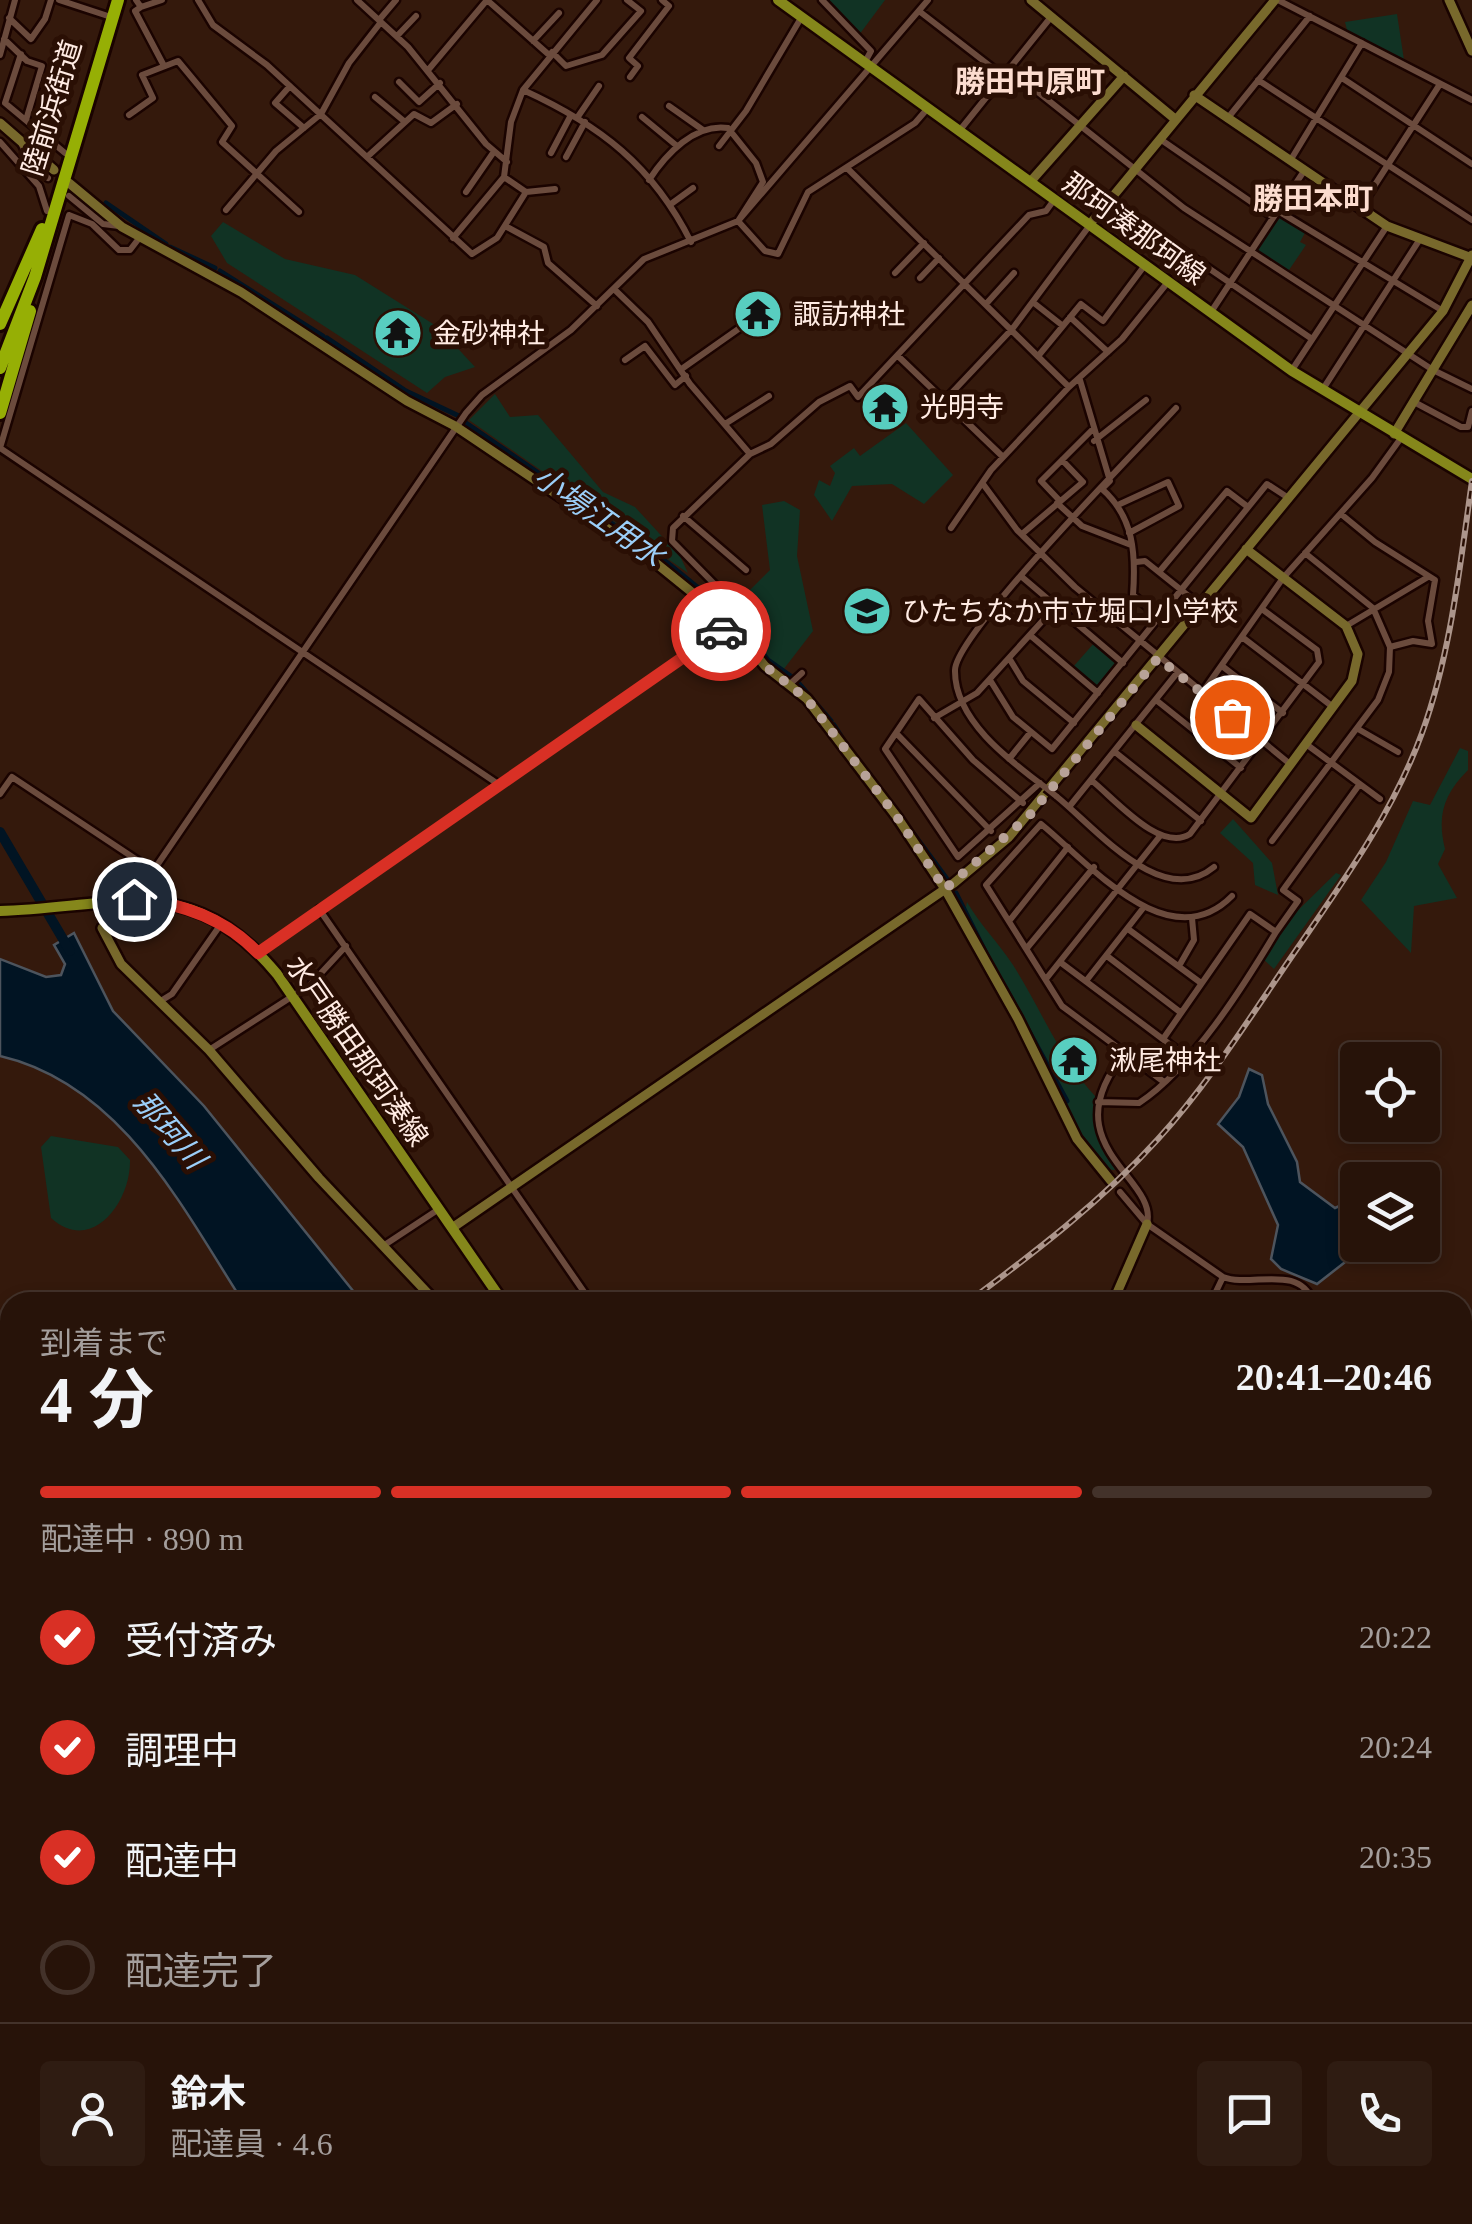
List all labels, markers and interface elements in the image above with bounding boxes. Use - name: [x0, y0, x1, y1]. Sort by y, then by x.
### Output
- street label: 陸前浜街道: [17, 37, 87, 179]
- district label: 勝田中原町: [955, 65, 1105, 98]
- street label: 那珂湊那珂線: [1057, 167, 1211, 291]
- district label: 勝田本町: [1253, 182, 1373, 215]
- temple icon: 諏訪神社: [732, 288, 784, 340]
- place label: 諏訪神社: [793, 299, 905, 330]
- temple icon: 金砂神社: [372, 307, 424, 359]
- place label: 金砂神社: [433, 318, 545, 349]
- temple icon: 光明寺: [859, 381, 911, 433]
- place label: 光明寺: [920, 392, 1004, 423]
- water label: 小場江用水: [528, 459, 672, 574]
- courier: [671, 581, 771, 681]
- school or university icon: ひたちなか市立堀口小学校: [841, 585, 893, 637]
- place label: ひたちなか市立堀口小学校: [902, 596, 1238, 627]
- icon: car: [694, 604, 749, 659]
- pin: [1190, 675, 1275, 760]
- icon: bag: [1205, 690, 1260, 745]
- pin: [92, 857, 177, 942]
- icon: home: [107, 872, 162, 927]
- street label: 水戸勝田那珂湊線: [280, 950, 434, 1152]
- temple icon: 湫尾神社: [1048, 1034, 1100, 1086]
- map controls: [1340, 1042, 1440, 1262]
- button: locate: [1340, 1042, 1440, 1142]
- place label: 湫尾神社: [1109, 1045, 1221, 1076]
- water label: 那珂川: [128, 1085, 214, 1177]
- button: layers: [1340, 1162, 1440, 1262]
- text: 到着まで: [40, 1325, 168, 1361]
- text: 20:41–20:46: [1236, 1356, 1432, 1398]
- text: 4 分: [40, 1364, 154, 1436]
- text: 配達中 · 890 m: [40, 1521, 244, 1557]
- icon: check: [40, 1610, 95, 1665]
- text: 20:22: [1359, 1619, 1432, 1655]
- text: 受付済み: [125, 1620, 277, 1662]
- icon: check: [40, 1720, 95, 1775]
- text: 20:24: [1359, 1729, 1432, 1765]
- text: 調理中: [125, 1730, 239, 1772]
- icon: check: [40, 1830, 95, 1885]
- text: 20:35: [1359, 1839, 1432, 1875]
- text: 配達中: [125, 1840, 239, 1882]
- text: 配達完了: [125, 1950, 277, 1992]
- button: person: [40, 2061, 145, 2166]
- button: chat: [1197, 2061, 1302, 2166]
- button: phone: [1327, 2061, 1432, 2166]
- text: 鈴木: [170, 2073, 246, 2115]
- text: 配達員 · 4.6: [170, 2126, 333, 2162]

